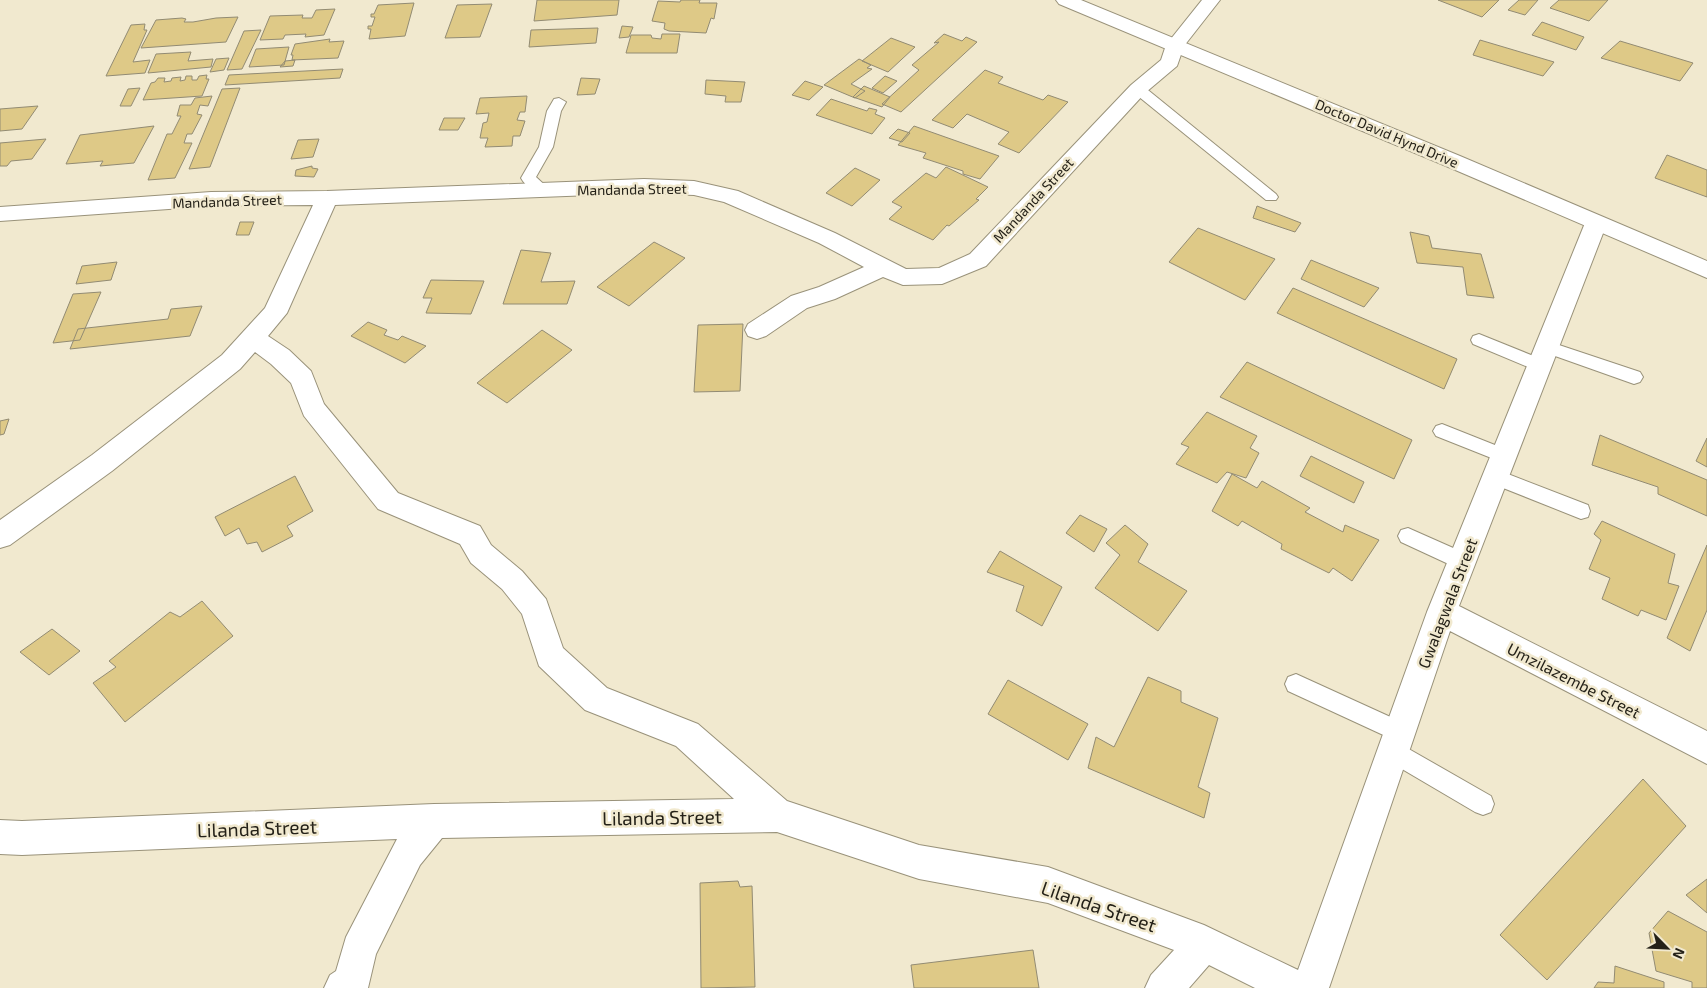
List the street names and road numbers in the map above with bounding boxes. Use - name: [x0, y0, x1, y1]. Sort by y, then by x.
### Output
- street label: Doctor David Hynd Drive: [1313, 95, 1461, 171]
- street label: Mandanda Street: [989, 154, 1077, 246]
- street label: Mandanda Street: [577, 180, 687, 198]
- street label: Mandanda Street: [172, 191, 282, 211]
- street label: Gwalagwala Street: [1413, 535, 1481, 671]
- street label: Umzilazembe Street: [1504, 638, 1644, 722]
- street label: Lilanda Street: [602, 804, 722, 830]
- street label: Lilanda Street: [197, 814, 317, 842]
- street label: Lilanda Street: [1039, 876, 1159, 936]

